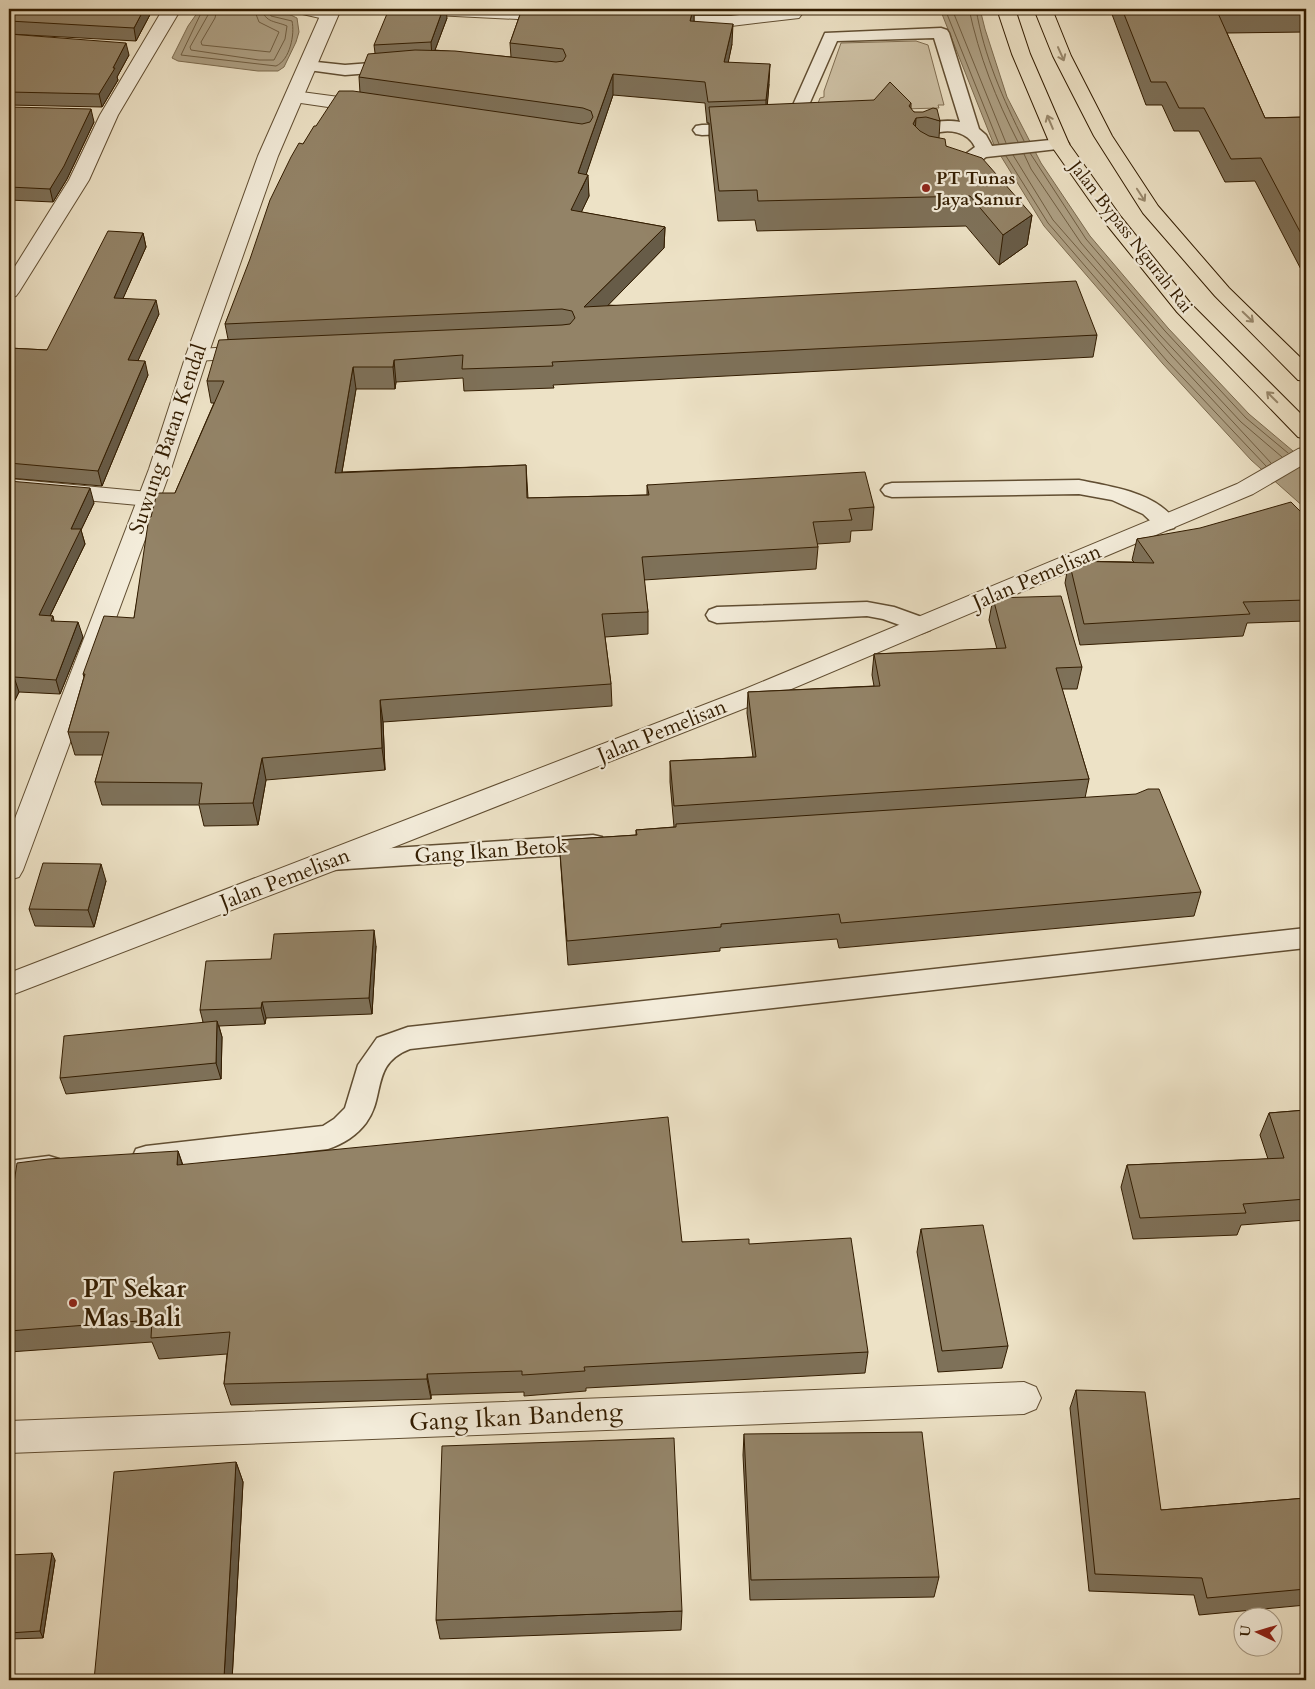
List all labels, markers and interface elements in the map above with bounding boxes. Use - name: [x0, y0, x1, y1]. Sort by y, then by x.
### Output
- one-way arrow: [1057, 46, 1067, 61]
- one-way arrow: [1045, 115, 1055, 130]
- street label: Jalan Bypass Ngurah Rai: [1062, 153, 1198, 318]
- place label: PT Tunas Jaya Sanur: [933, 166, 1023, 212]
- marker: PT Tunas Jaya Sanur: [920, 182, 932, 194]
- one-way arrow: [1136, 188, 1146, 202]
- one-way arrow: [1241, 311, 1253, 323]
- street label: Suwung Batan Kendal: [122, 340, 214, 538]
- one-way arrow: [1266, 391, 1278, 403]
- street label: Jalan Pemelisan: [966, 537, 1106, 618]
- street label: Jalan Pemelisan: [590, 692, 731, 771]
- street label: Gang Ikan Betok: [414, 831, 569, 871]
- street label: Jalan Pemelisan: [213, 841, 354, 918]
- place label: PT Sekar Mas Bali: [83, 1272, 187, 1335]
- marker: PT Sekar Mas Bali: [67, 1297, 79, 1309]
- street label: Gang Ikan Bandeng: [408, 1394, 624, 1440]
- north arrow: [1232, 1606, 1282, 1656]
- text: U: [1236, 1624, 1256, 1637]

